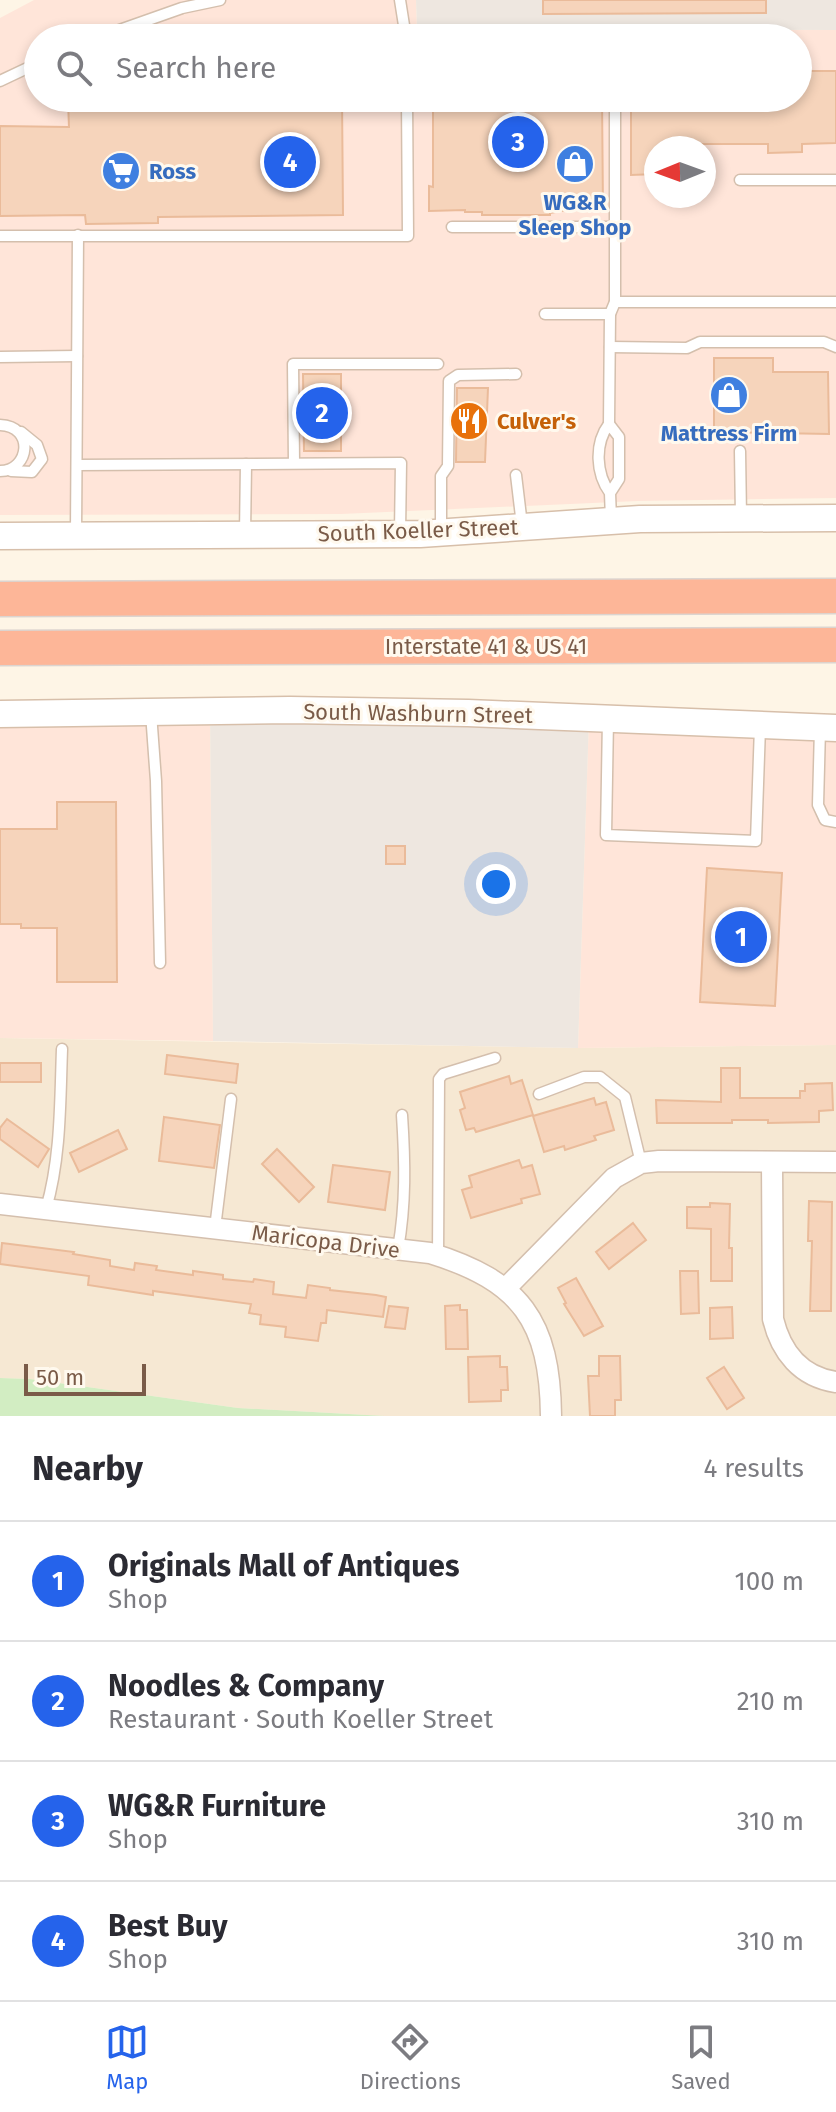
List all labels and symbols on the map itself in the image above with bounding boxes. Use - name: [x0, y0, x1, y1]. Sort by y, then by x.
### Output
- pin: 3: [492, 112, 544, 172]
- pin: 4: [264, 132, 316, 192]
- north arrow: [644, 136, 716, 208]
- shop icon: WG&R Sleep Shop: [554, 143, 596, 185]
- supermarket icon: Ross: [100, 150, 142, 192]
- place label: Ross: [149, 158, 197, 185]
- place label: WG&R Sleep Shop: [519, 189, 631, 241]
- shop icon: Mattress Firm: [708, 374, 750, 416]
- pin: 2: [296, 383, 348, 443]
- restaurant icon: Culver's: [448, 400, 490, 442]
- place label: Culver's: [497, 408, 576, 435]
- place label: Mattress Firm: [661, 420, 797, 447]
- street label: South Koeller Street: [317, 514, 519, 547]
- street label: Interstate 41 & US 41: [385, 633, 587, 660]
- street label: South Washburn Street: [303, 698, 533, 729]
- your location: [476, 864, 516, 904]
- pin: 1: [715, 907, 767, 967]
- street label: Maricopa Drive: [250, 1219, 402, 1264]
- scale bar: [24, 1360, 146, 1396]

